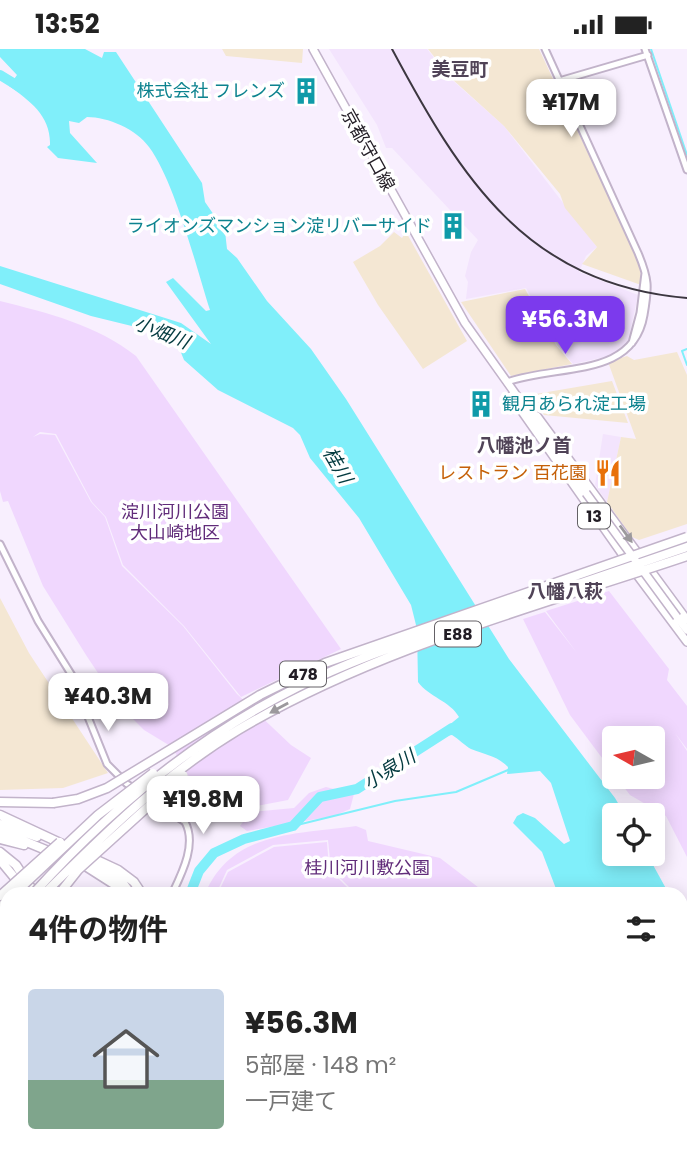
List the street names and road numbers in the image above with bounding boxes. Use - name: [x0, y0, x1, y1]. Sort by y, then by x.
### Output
- street label: 京都守口線: [336, 104, 401, 195]
- road number: 13: [578, 503, 610, 529]
- road number: E88: [435, 621, 481, 647]
- road number: 478: [280, 661, 326, 687]

